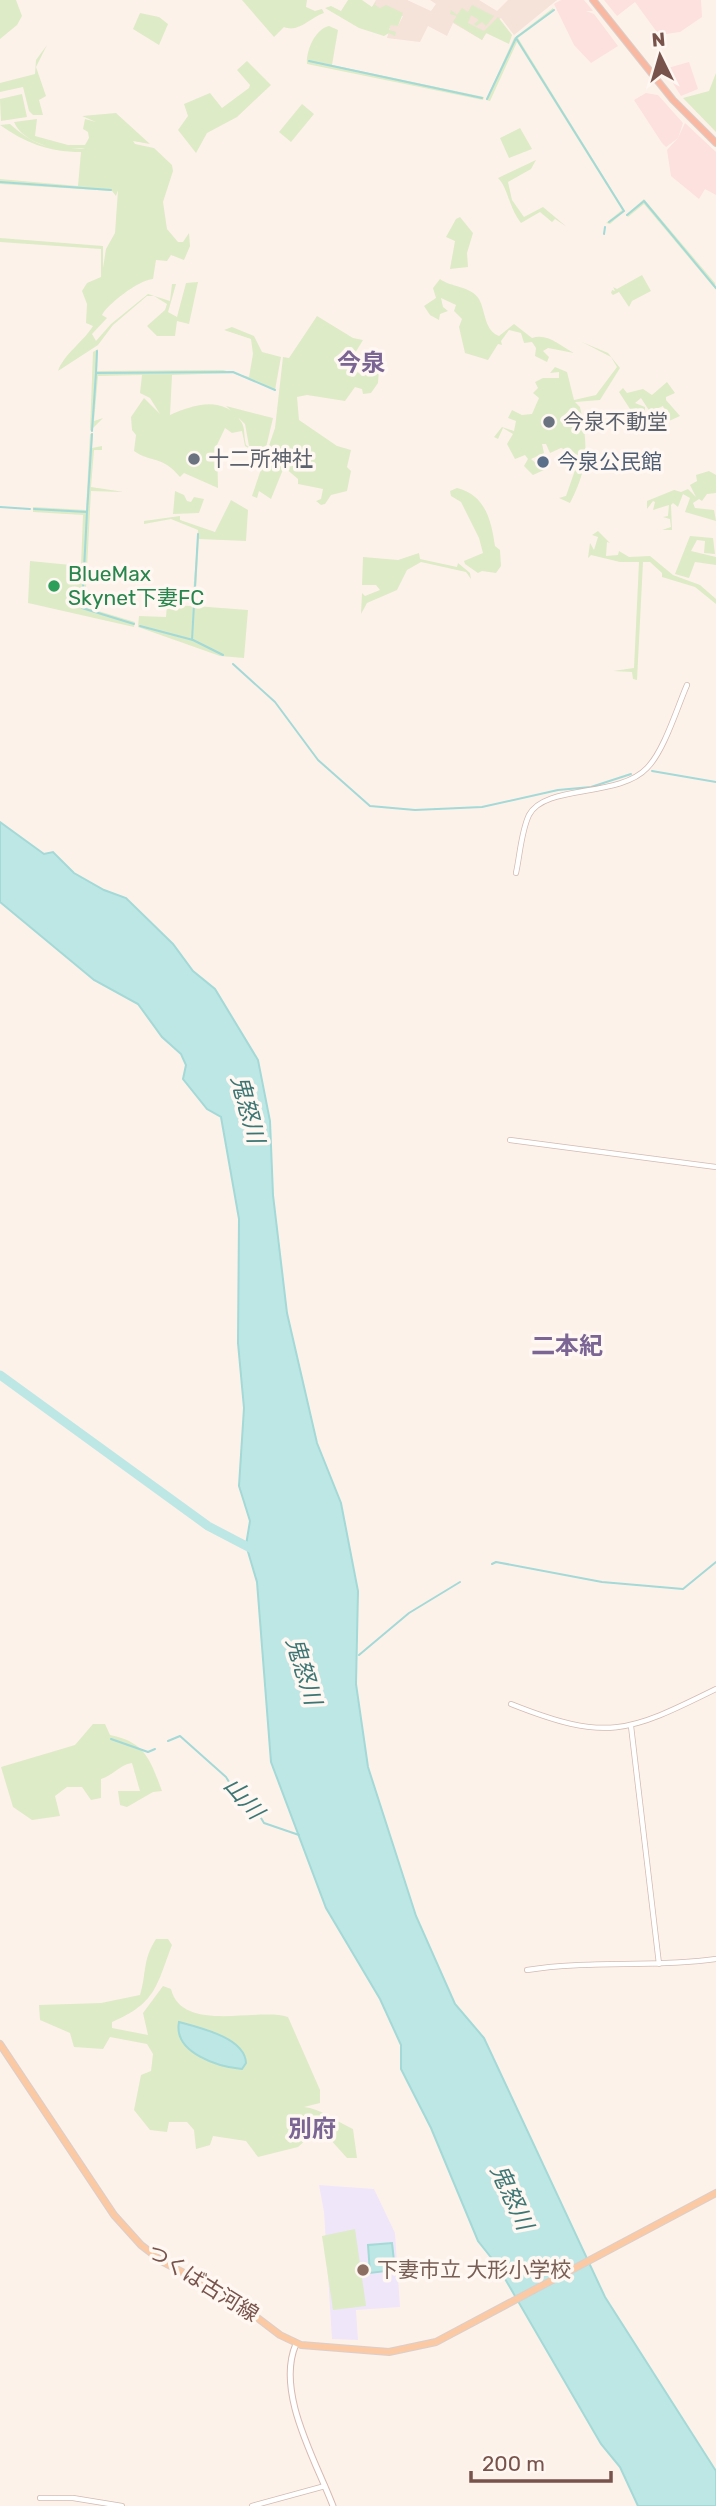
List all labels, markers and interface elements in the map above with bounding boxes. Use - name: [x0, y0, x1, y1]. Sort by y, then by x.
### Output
- north arrow: [625, 21, 695, 91]
- text: N: [651, 28, 666, 52]
- district label: 今泉: [337, 349, 385, 377]
- place label: 今泉不動堂: [563, 409, 668, 434]
- marker: 今泉不動堂: [541, 414, 557, 430]
- place label: 十二所神社: [208, 446, 313, 471]
- place label: 今泉公民館: [557, 449, 662, 474]
- marker: 十二所神社: [186, 451, 202, 467]
- marker: 今泉公民館: [535, 454, 551, 470]
- place label: BlueMax Skynet下妻FC: [68, 561, 204, 610]
- marker: BlueMax Skynet下妻FC: [46, 578, 62, 594]
- water label: 鬼怒川: [226, 1072, 271, 1149]
- district label: 二本紀: [531, 1332, 603, 1360]
- water label: 鬼怒川: [281, 1634, 328, 1711]
- water label: 山川: [218, 1771, 272, 1827]
- district label: 別府: [288, 2115, 336, 2143]
- water label: 鬼怒川: [485, 2160, 541, 2237]
- street label: つくば古河線: [143, 2239, 263, 2327]
- place label: 下妻市立 大形小学校: [377, 2257, 571, 2282]
- marker: 下妻市立 大形小学校: [355, 2262, 371, 2278]
- scale bar: [471, 2440, 611, 2484]
- text: 200 m: [482, 2451, 545, 2476]

